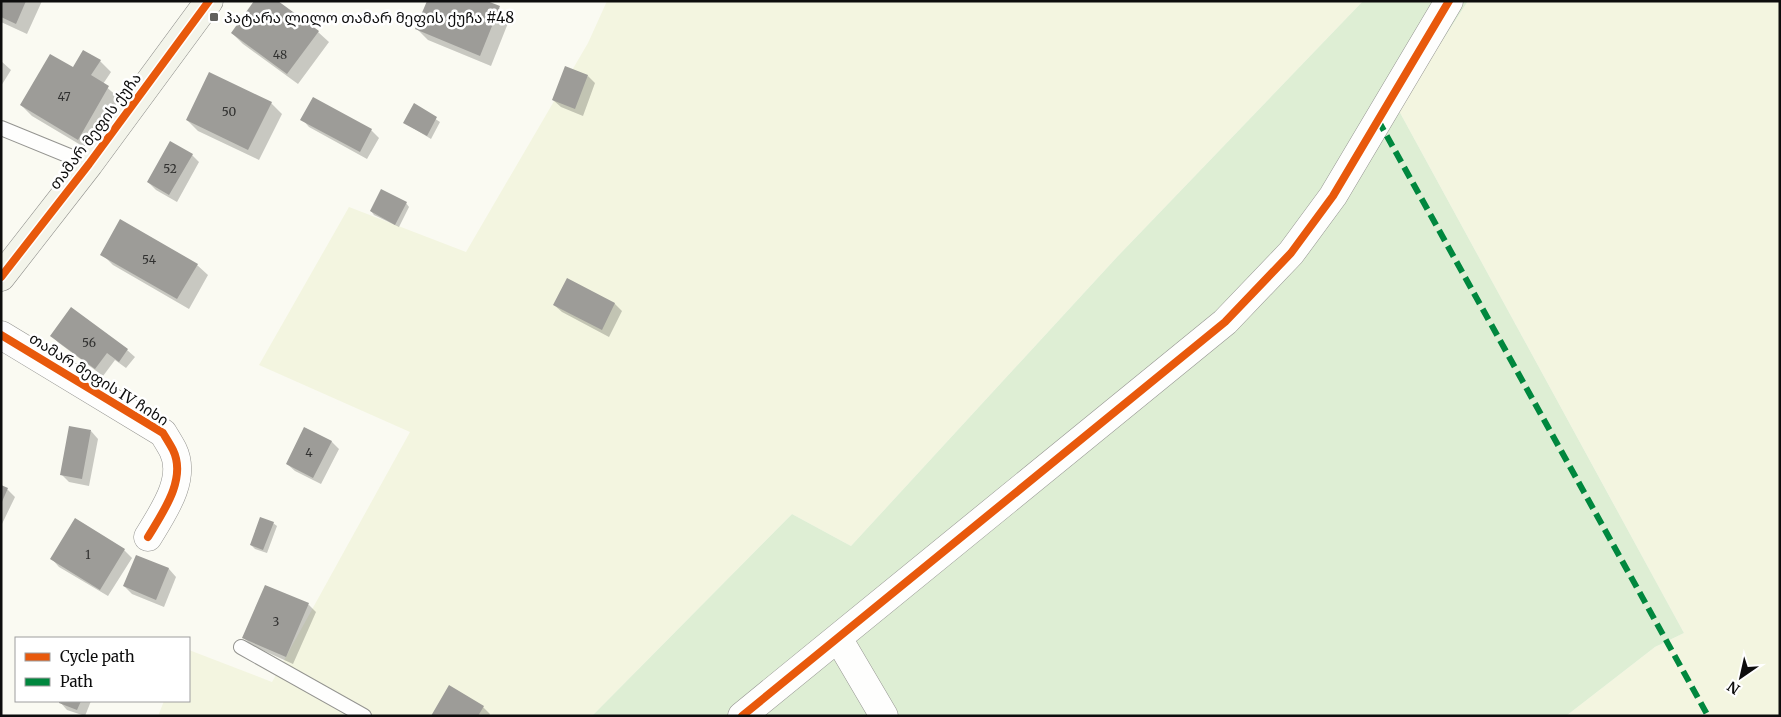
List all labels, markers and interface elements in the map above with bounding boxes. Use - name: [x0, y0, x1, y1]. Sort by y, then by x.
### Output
- place label: პატარა ლილო თამარ მეფის ქუჩა #48: [224, 8, 514, 27]
- marker: პატარა ლილო თამარ მეფის ქუჩა #48: [208, 11, 220, 23]
- house number: 48: [273, 47, 287, 62]
- street label: თამარ მეფის ქუჩა: [45, 69, 145, 193]
- house number: 47: [57, 89, 71, 104]
- house number: 50: [222, 104, 237, 119]
- house number: 52: [163, 161, 177, 176]
- house number: 54: [142, 252, 157, 267]
- street label: თამარ მეფის IV ჩიხი: [26, 328, 172, 430]
- house number: 56: [82, 335, 96, 350]
- house number: 4: [305, 445, 313, 460]
- house number: 1: [85, 547, 91, 562]
- house number: 3: [273, 614, 280, 629]
- legend: [15, 637, 190, 702]
- text: Cycle path: [60, 647, 135, 666]
- north arrow: [1716, 652, 1766, 702]
- text: Path: [60, 672, 93, 691]
- text: N: [1724, 677, 1743, 698]

